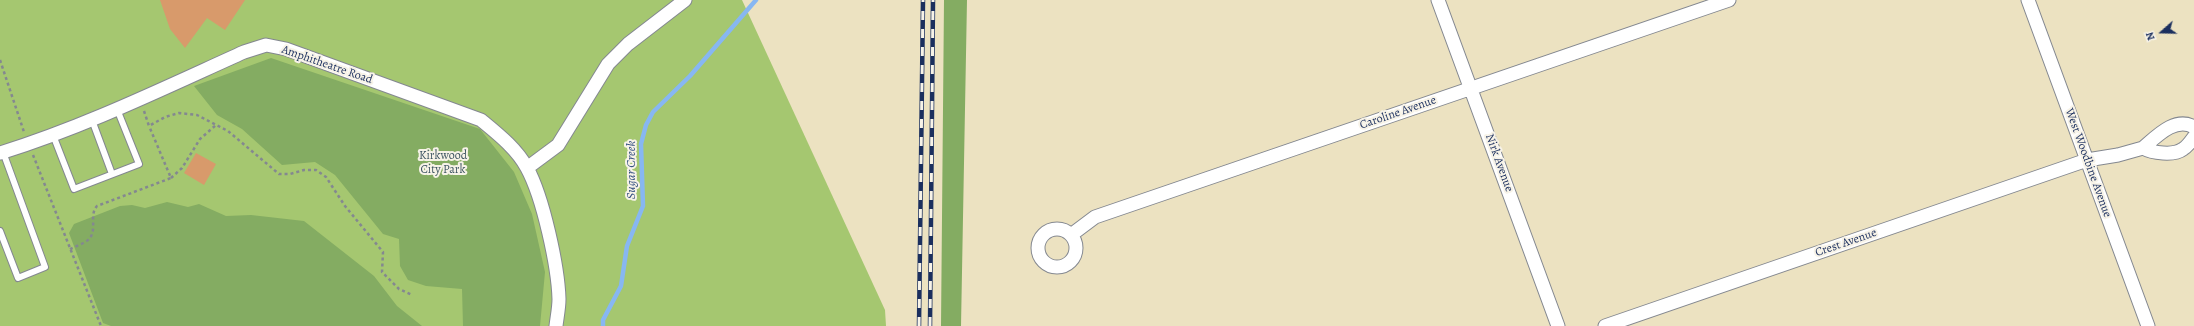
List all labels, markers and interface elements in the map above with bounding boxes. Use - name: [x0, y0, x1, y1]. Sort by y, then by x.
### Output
- north arrow: [2142, 12, 2182, 52]
- text: N: [2142, 30, 2159, 43]
- street label: Amphitheatre Road: [280, 43, 374, 87]
- street label: Caroline Avenue: [1358, 93, 1438, 133]
- street label: West Woodbine Avenue: [2062, 106, 2114, 220]
- street label: Nirk Avenue: [1482, 132, 1516, 194]
- water label: Sugar Creek: [624, 141, 640, 199]
- park label: Kirkwood City Park: [419, 149, 467, 177]
- street label: Crest Avenue: [1813, 226, 1879, 260]

